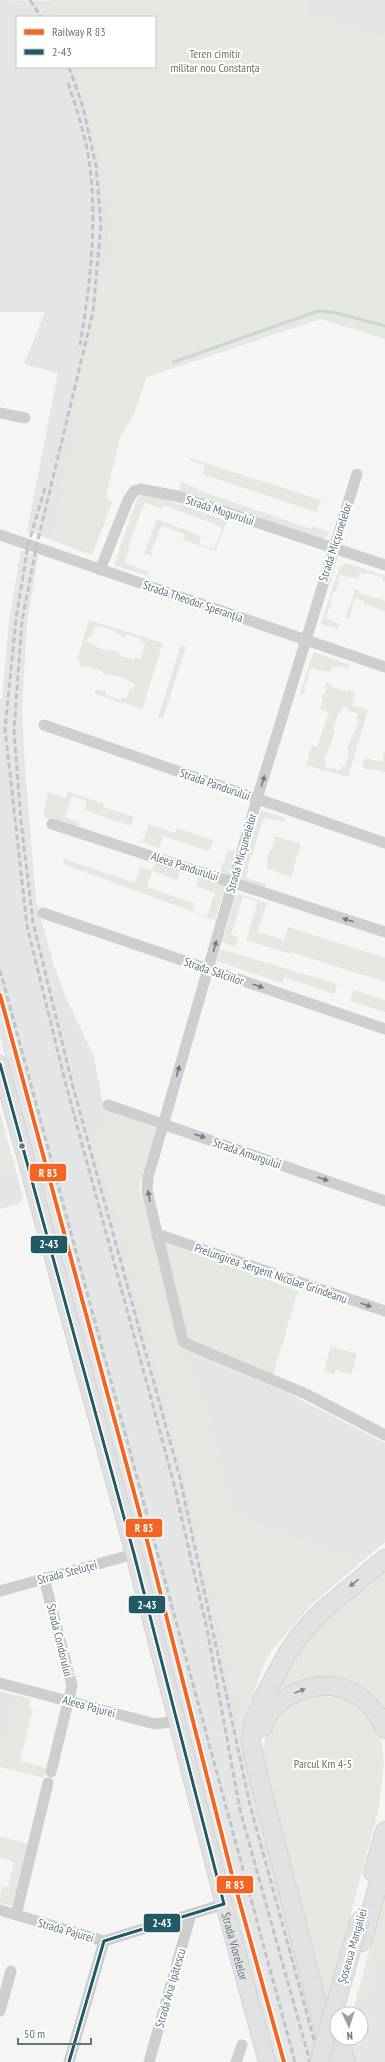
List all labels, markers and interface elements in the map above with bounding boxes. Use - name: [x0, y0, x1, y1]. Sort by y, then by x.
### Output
- legend: [16, 16, 156, 68]
- text: Railway R 83: [52, 24, 106, 39]
- text: 2-43: [52, 44, 72, 59]
- park label: Teren cimitir militar nou Constanța: [170, 46, 260, 75]
- street label: Strada Mugurului: [184, 492, 256, 528]
- street label: Strada Micșunelelor: [315, 500, 355, 583]
- street label: Strada Theodor Speranția: [141, 577, 245, 625]
- street label: Strada Pandurului: [178, 765, 252, 803]
- one-way arrow: [260, 774, 266, 786]
- street label: Strada Micșunelelor: [222, 811, 260, 895]
- street label: Aleea Pandurului: [149, 848, 221, 884]
- one-way arrow: [342, 916, 354, 922]
- one-way arrow: [212, 940, 218, 952]
- street label: Strada Sălciilor: [182, 954, 247, 989]
- one-way arrow: [253, 983, 265, 989]
- one-way arrow: [176, 1064, 182, 1077]
- one-way arrow: [194, 1134, 206, 1140]
- street label: Strada Amurgului: [211, 1134, 283, 1172]
- unlabelled marker: [17, 1141, 27, 1151]
- line badge: R 83: [29, 1163, 67, 1182]
- text: R 83: [39, 1166, 57, 1180]
- one-way arrow: [317, 1176, 329, 1182]
- one-way arrow: [145, 1190, 151, 1202]
- line badge: 2-43: [30, 1235, 68, 1254]
- text: 2-43: [39, 1237, 59, 1251]
- street label: Prelungirea Sergent Nicolae Grindeanu: [193, 1240, 349, 1306]
- one-way arrow: [360, 1302, 372, 1308]
- line badge: R 83: [125, 1518, 163, 1538]
- text: R 83: [135, 1521, 153, 1535]
- street label: Strada Steluței: [36, 1557, 98, 1587]
- one-way arrow: [349, 1579, 360, 1588]
- line badge: 2-43: [128, 1595, 166, 1614]
- text: 2-43: [137, 1598, 157, 1612]
- street label: Strada Condorului: [44, 1602, 76, 1678]
- one-way arrow: [294, 1688, 306, 1694]
- street label: Aleea Pajurei: [61, 1692, 117, 1720]
- park label: Parcul Km 4-5: [294, 1756, 352, 1771]
- line badge: R 83: [216, 1875, 254, 1894]
- text: R 83: [226, 1878, 244, 1892]
- street label: Șoseaua Mangaliei: [334, 1907, 370, 1985]
- street label: Strada Viorelelor: [219, 1911, 252, 1982]
- line badge: 2-43: [143, 1913, 181, 1933]
- street label: Strada Pajurei: [36, 1915, 96, 1945]
- text: 2-43: [152, 1916, 172, 1930]
- street label: Strada Ana Ipătescu: [152, 1947, 188, 2029]
- north arrow: [329, 2006, 369, 2046]
- scale bar: [18, 2020, 91, 2046]
- text: 50 m: [24, 2026, 45, 2041]
- text: N: [346, 2029, 353, 2043]

